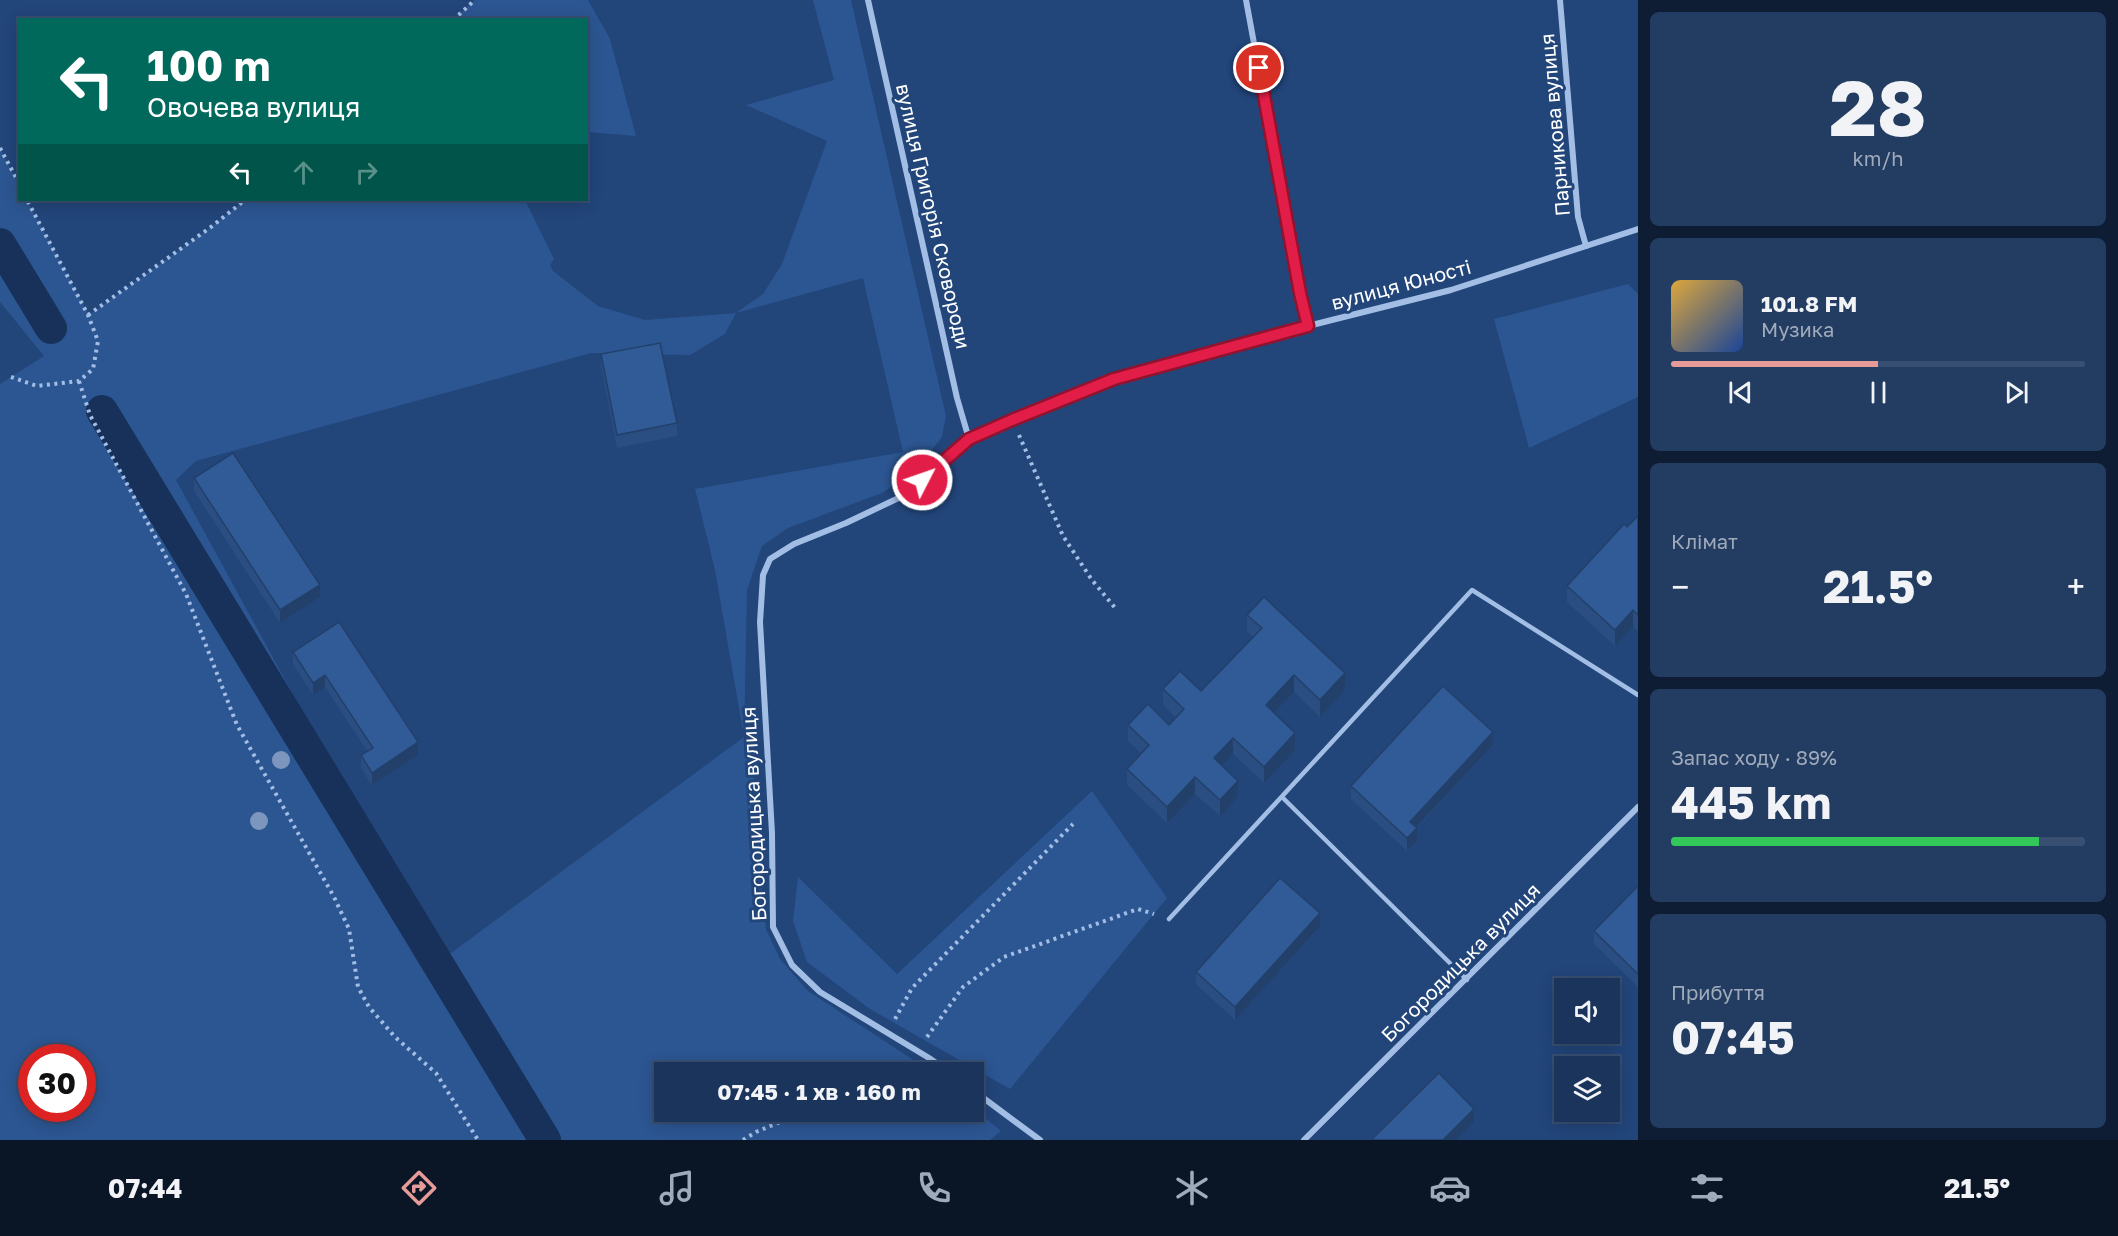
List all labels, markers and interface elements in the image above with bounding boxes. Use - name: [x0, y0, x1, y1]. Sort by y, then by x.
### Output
- street label: Парникова вулиця: [1534, 33, 1574, 217]
- text: 100 m: [147, 40, 270, 90]
- icon: left: [48, 42, 126, 120]
- pin: [1233, 42, 1284, 93]
- icon: arrive: [1242, 51, 1275, 84]
- text: 28: [1829, 60, 1927, 153]
- street label: вулиця Григорія Сковороди: [892, 81, 976, 351]
- text: Овочева вулиця: [147, 91, 360, 123]
- text: km/h: [1853, 146, 1903, 170]
- icon: left: [224, 156, 257, 189]
- icon: ahead: [287, 156, 320, 189]
- icon: right: [350, 156, 383, 189]
- street label: вулиця Юності: [1328, 254, 1474, 314]
- text: 101.8 FM: [1761, 290, 1857, 317]
- text: Музика: [1761, 317, 1834, 341]
- icon: previous: [1724, 376, 1757, 409]
- icon: pause: [1862, 376, 1895, 409]
- icon: next: [2000, 376, 2033, 409]
- position arrow: [890, 448, 954, 512]
- text: Клімат: [1671, 529, 1738, 553]
- text: 21.5°: [1823, 559, 1933, 613]
- text: −: [1671, 567, 1689, 606]
- text: +: [2067, 567, 2085, 606]
- street label: Богородицька вулиця: [735, 706, 771, 922]
- text: Запас ходу · 89%: [1671, 745, 1837, 769]
- text: 445 km: [1671, 775, 1831, 829]
- street label: Богородицька вулиця: [1376, 878, 1544, 1046]
- map controls: [1554, 978, 1620, 1122]
- button: sound: [1554, 978, 1620, 1044]
- text: Прибуття: [1671, 980, 1765, 1004]
- text: 07:45: [1671, 1010, 1795, 1064]
- speed limit sign: 30: [18, 1044, 96, 1122]
- button: layers: [1554, 1056, 1620, 1122]
- text: 07:45 · 1 хв · 160 m: [717, 1078, 921, 1105]
- icon: directions: [398, 1167, 440, 1209]
- icon: music: [656, 1167, 698, 1209]
- icon: phone: [913, 1167, 955, 1209]
- icon: climate: [1171, 1167, 1213, 1209]
- icon: car: [1429, 1167, 1471, 1209]
- icon: filters: [1686, 1167, 1728, 1209]
- text: 07:44: [108, 1172, 182, 1204]
- text: 21.5°: [1944, 1172, 2010, 1204]

